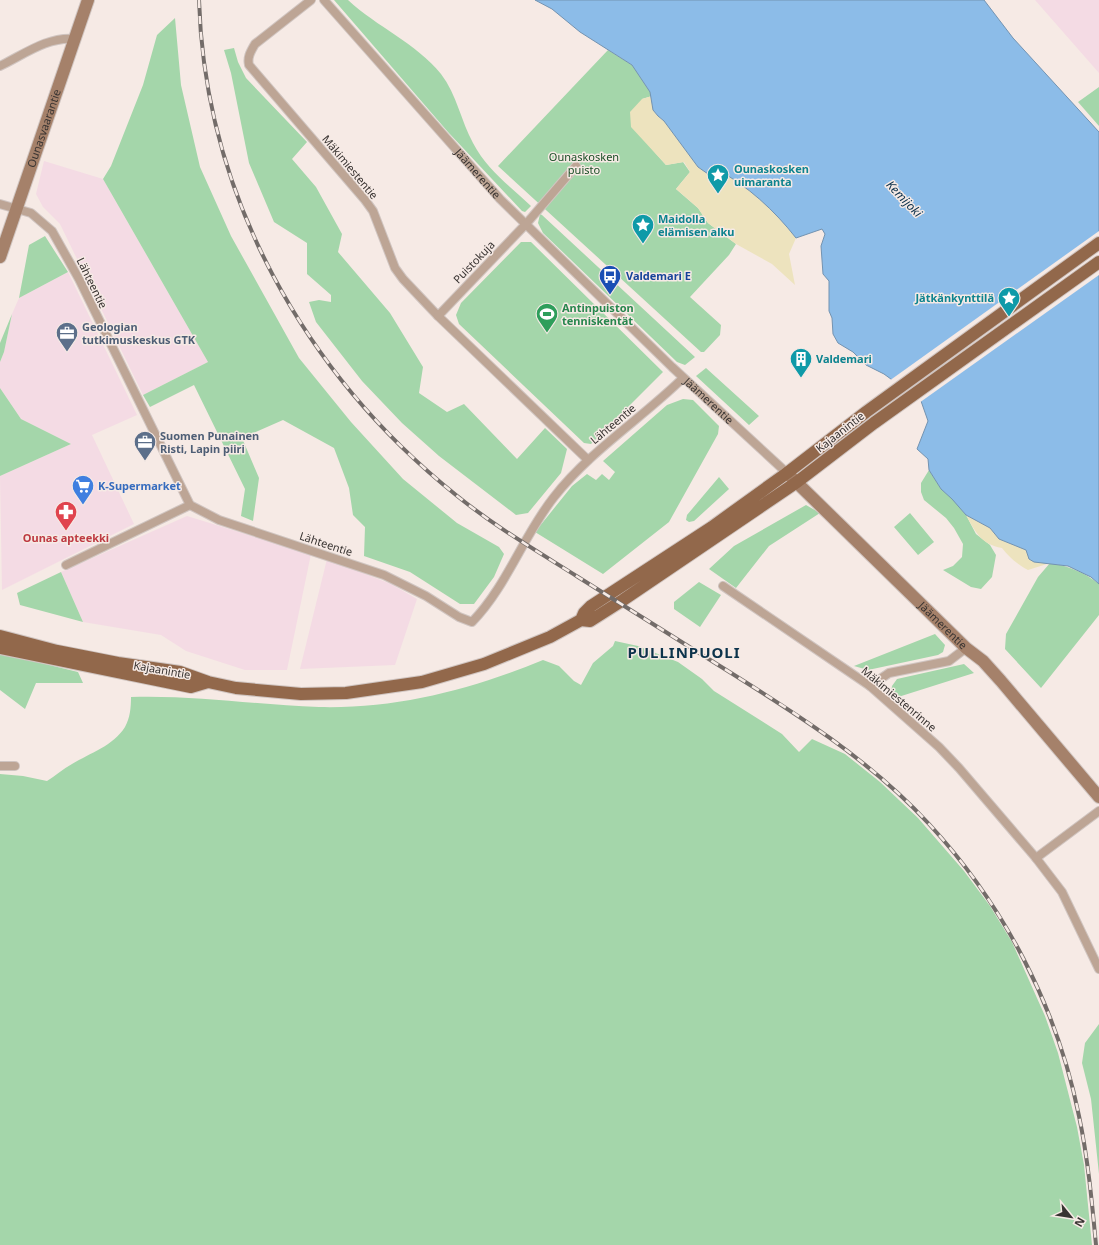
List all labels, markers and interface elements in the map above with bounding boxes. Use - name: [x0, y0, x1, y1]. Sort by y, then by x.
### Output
- street label: Ounasvaarantie: [23, 87, 64, 169]
- street label: Mäkimiestentie: [319, 131, 382, 202]
- street label: Jäämerentie: [451, 144, 504, 202]
- park label: Ounaskosken puisto: [549, 149, 619, 177]
- place label: Ounaskosken uimaranta: [734, 161, 809, 189]
- place icon: Ounaskosken uimaranta: [705, 162, 731, 195]
- water label: Kemijoki: [883, 176, 927, 221]
- place label: Maidolla elämisen alku: [658, 211, 734, 239]
- place icon: Maidolla elämisen alku: [630, 212, 656, 245]
- street label: Puistokuja: [450, 237, 498, 286]
- street label: Lähteentie: [74, 255, 111, 311]
- bus stop icon: Valdemari E: [597, 263, 623, 296]
- place label: Valdemari E: [626, 268, 691, 283]
- place icon: Jätkänkynttilä: [996, 285, 1022, 318]
- place label: Jätkänkynttilä: [914, 290, 994, 305]
- place label: Antinpuiston tenniskentät: [562, 300, 634, 328]
- sports icon: Antinpuiston tenniskentät: [534, 301, 560, 334]
- place label: Geologian tutkimuskeskus GTK: [82, 319, 196, 347]
- office icon: Geologian tutkimuskeskus GTK: [54, 320, 80, 353]
- building icon: Valdemari: [788, 346, 814, 379]
- place label: Valdemari: [816, 351, 872, 366]
- street label: Jäämerentie: [680, 373, 737, 427]
- street label: Lähteentie: [587, 400, 639, 447]
- street label: Kajaanintie: [812, 408, 867, 455]
- place label: Suomen Punainen Risti, Lapin piiri: [160, 428, 259, 456]
- office icon: Suomen Punainen Risti, Lapin piiri: [132, 429, 158, 462]
- supermarket icon: K-Supermarket: [70, 473, 96, 506]
- place label: K-Supermarket: [98, 478, 181, 493]
- pharmacy icon: Ounas apteekki: [53, 499, 79, 532]
- street label: Lähteentie: [298, 528, 355, 559]
- place label: Ounas apteekki: [23, 530, 109, 545]
- street label: Jäämerentie: [915, 597, 971, 652]
- district label: PULLINPUOLI: [627, 642, 741, 662]
- street label: Kajaanintie: [132, 657, 192, 682]
- street label: Mäkimiestenrinne: [859, 663, 940, 734]
- north arrow: [1051, 1197, 1091, 1237]
- text: N: [1071, 1215, 1089, 1230]

